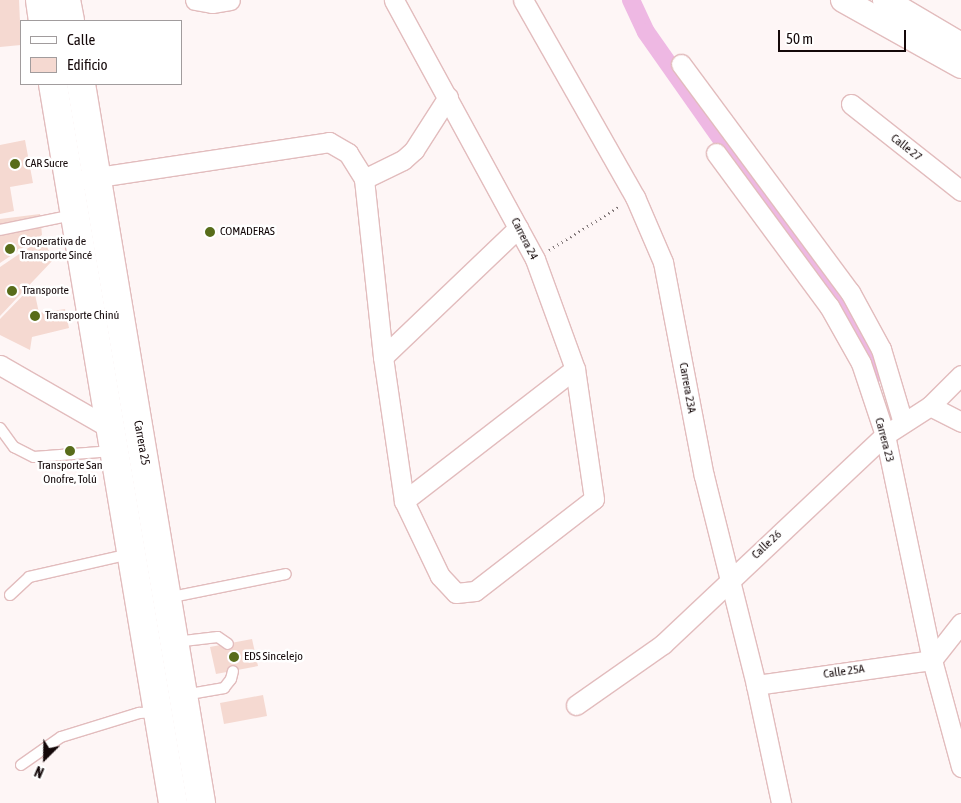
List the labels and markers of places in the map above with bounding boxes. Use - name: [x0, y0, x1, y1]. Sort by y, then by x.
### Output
- place label: CAR Sucre: [25, 157, 68, 171]
- marker: CAR Sucre: [9, 158, 21, 170]
- place label: COMADERAS: [220, 225, 275, 239]
- marker: COMADERAS: [204, 226, 216, 238]
- place label: Cooperativa de Transporte Sincé: [20, 235, 92, 263]
- marker: Cooperativa de Transporte Sincé: [4, 243, 16, 255]
- place label: Transporte: [22, 284, 69, 298]
- marker: Transporte: [6, 285, 18, 297]
- place label: Transporte Chinú: [45, 309, 119, 323]
- marker: Transporte Chinú: [29, 310, 41, 322]
- marker: Transporte San Onofre, Tolú: [64, 445, 76, 457]
- place label: Transporte San Onofre, Tolú: [37, 459, 103, 487]
- place label: EDS Sincelejo: [244, 650, 303, 664]
- marker: EDS Sincelejo: [228, 651, 240, 663]

